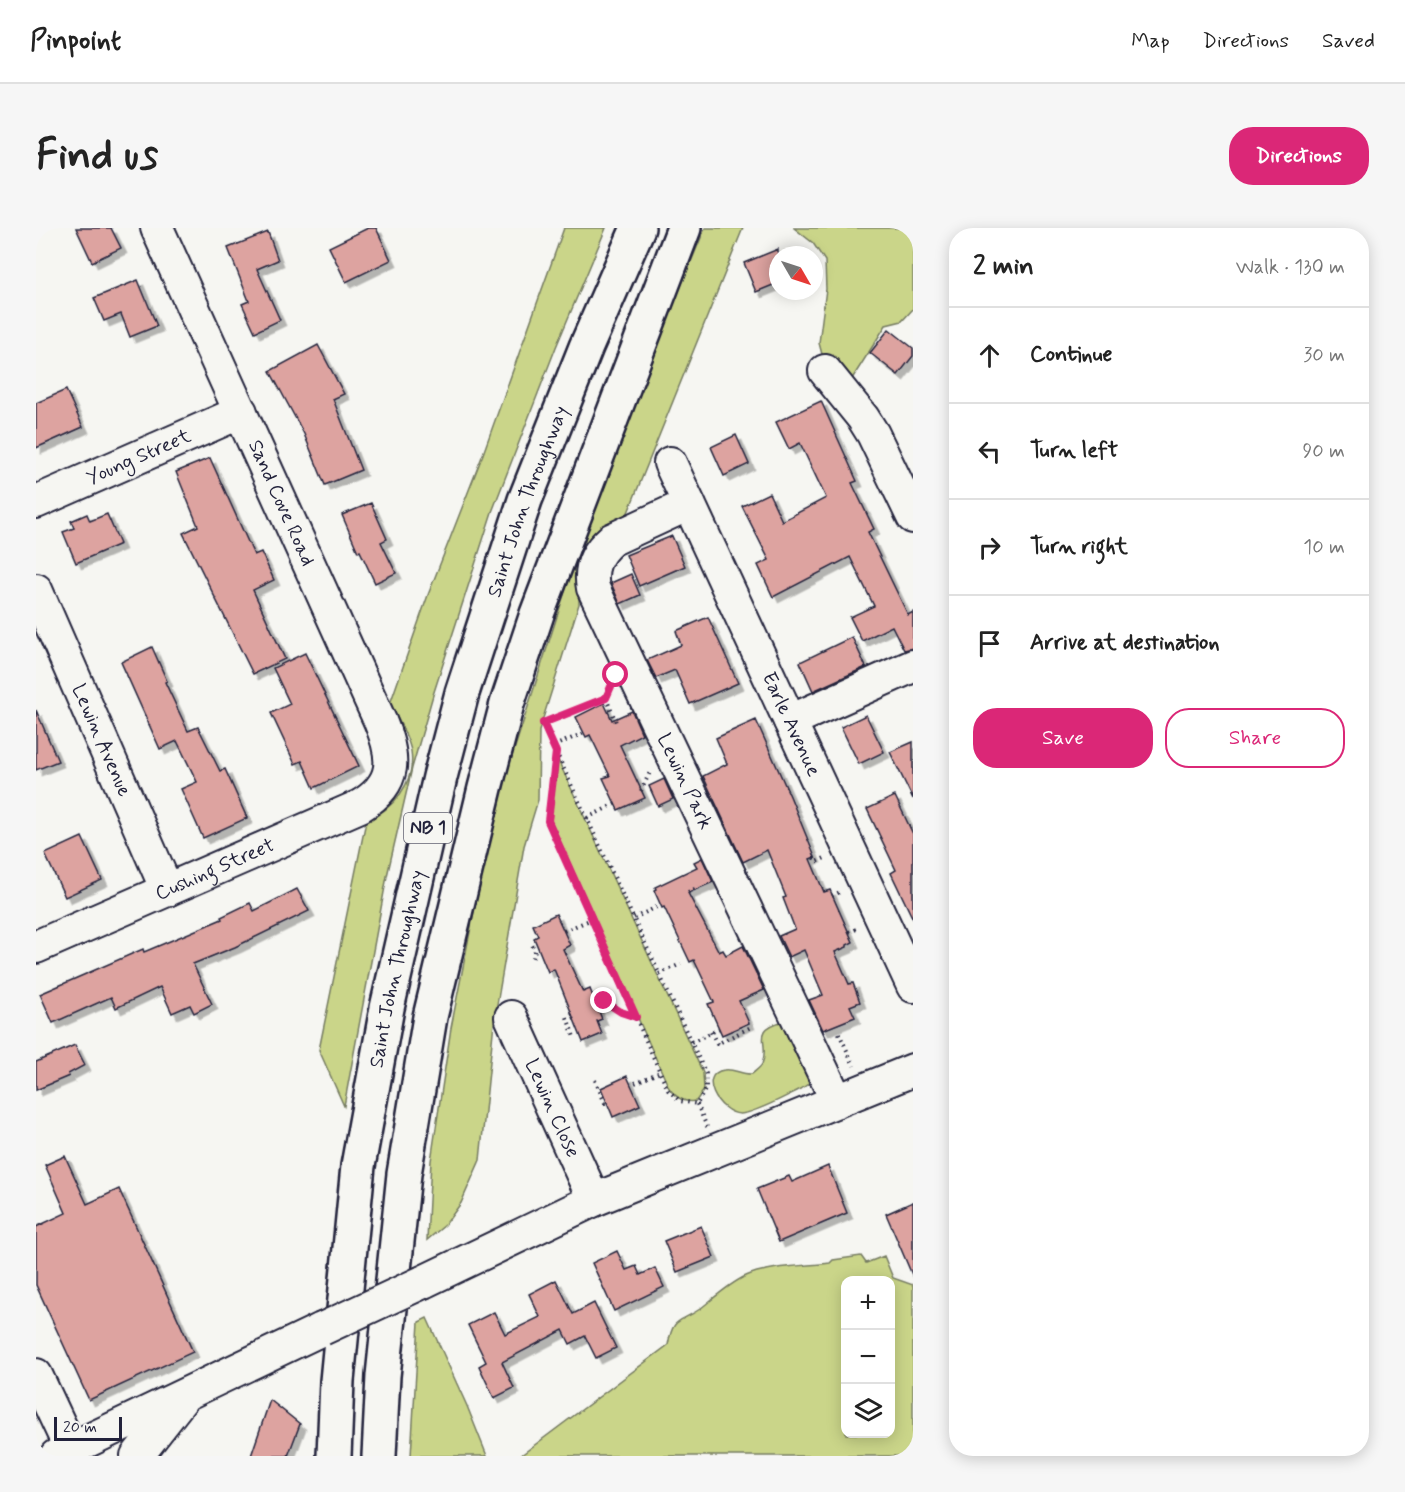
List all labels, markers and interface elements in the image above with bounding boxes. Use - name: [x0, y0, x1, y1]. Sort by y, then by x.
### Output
- text: Pinpoint: [30, 23, 121, 60]
- text: Map: [1131, 27, 1170, 55]
- text: Directions: [1203, 27, 1289, 55]
- text: Saved: [1322, 27, 1375, 55]
- button: Directions: [1229, 127, 1369, 185]
- text: Find us: [36, 129, 158, 184]
- north arrow: [769, 246, 823, 300]
- text: 2 min: [973, 250, 1034, 284]
- text: Walk · 130 m: [1236, 254, 1345, 281]
- icon: ahead: [973, 339, 1006, 372]
- text: Continue: [1030, 341, 1112, 369]
- text: 30 m: [1303, 342, 1345, 369]
- street label: Saint John Throughway: [481, 402, 575, 601]
- street label: Young Street: [82, 422, 195, 492]
- icon: left: [973, 435, 1006, 468]
- street label: Sand Cove Road: [241, 436, 321, 570]
- text: Turn left: [1030, 437, 1118, 465]
- text: 90 m: [1302, 438, 1345, 465]
- icon: right: [973, 531, 1006, 564]
- text: Turn right: [1030, 533, 1128, 561]
- text: 10 m: [1303, 534, 1345, 561]
- icon: arrive: [973, 627, 1006, 660]
- text: Arrive at destination: [1030, 629, 1220, 657]
- route start: [602, 661, 628, 687]
- street label: Earle Avenue: [755, 668, 827, 781]
- street label: Lewin Avenue: [65, 680, 138, 801]
- button: Save: [973, 708, 1153, 768]
- button: Share: [1165, 708, 1345, 768]
- street label: Lewin Park: [651, 729, 719, 834]
- road number: NB 1: [404, 813, 452, 843]
- street label: Cushing Street: [151, 831, 279, 907]
- street label: Saint John Throughway: [363, 867, 432, 1070]
- route end: [590, 987, 616, 1013]
- street label: Lewin Close: [518, 1054, 586, 1162]
- map controls: [841, 1276, 895, 1438]
- button: +: [841, 1276, 895, 1330]
- button: −: [841, 1330, 895, 1384]
- button: layers: [841, 1384, 895, 1438]
- scale bar: [54, 1414, 122, 1442]
- text: 20 m: [63, 1417, 97, 1438]

